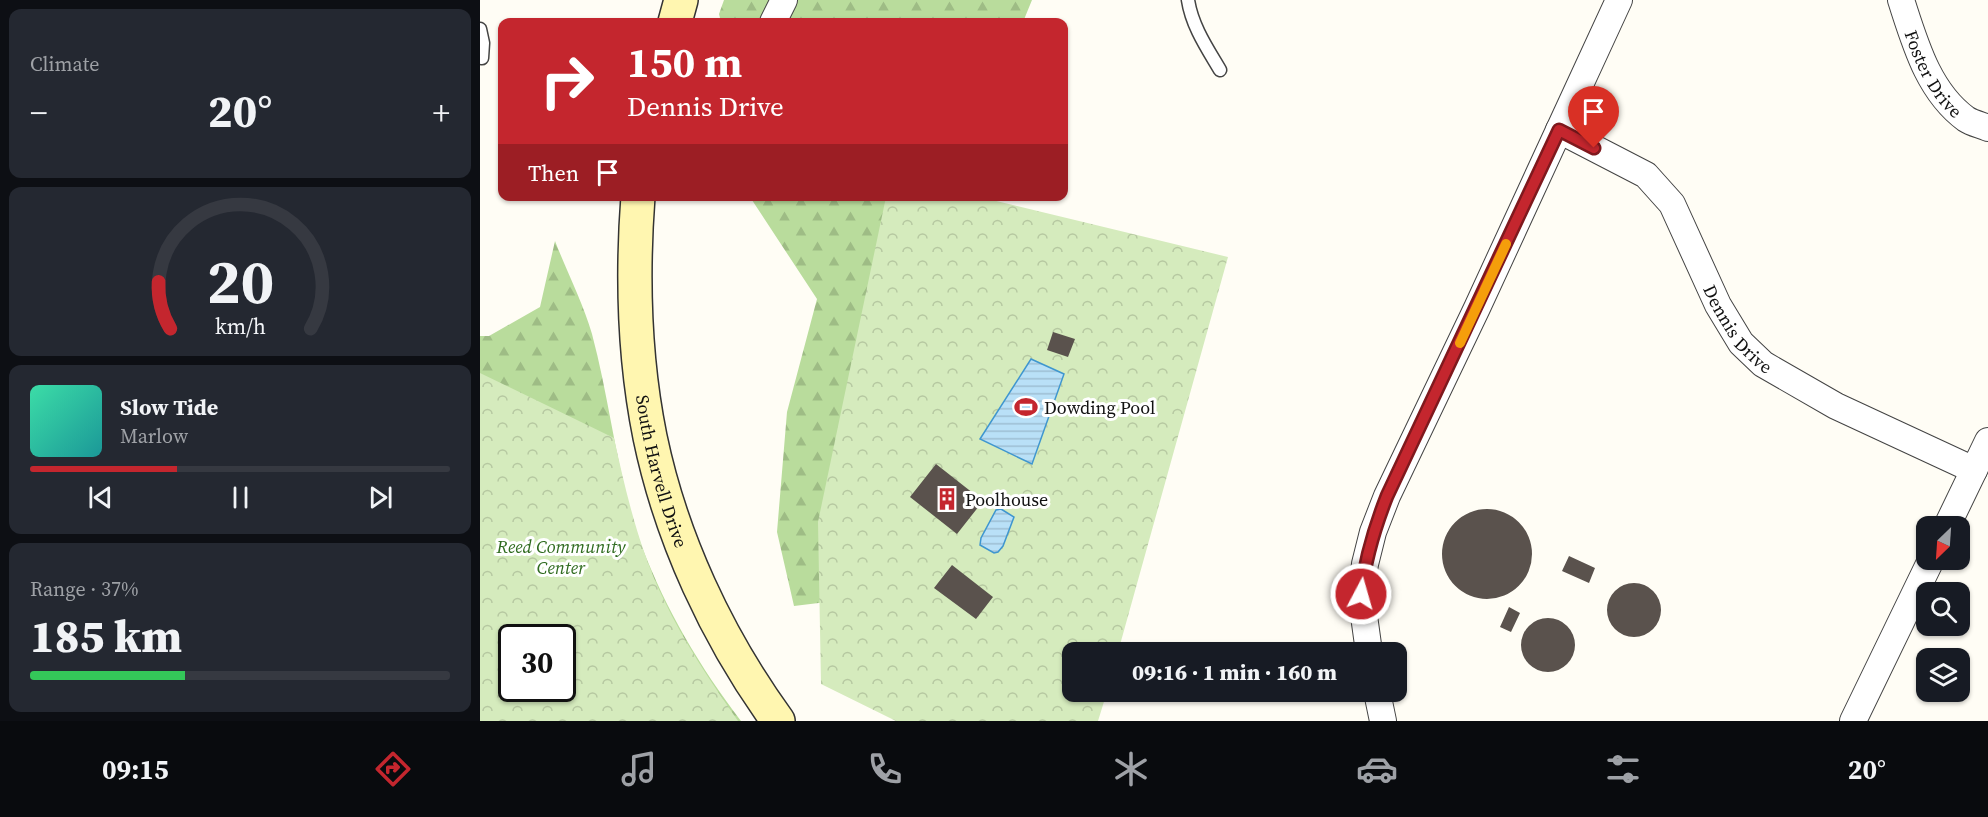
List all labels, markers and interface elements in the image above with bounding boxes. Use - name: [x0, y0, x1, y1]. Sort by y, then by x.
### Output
- street label: Foster Drive: [1899, 26, 1968, 123]
- text: 150 m: [627, 33, 742, 91]
- icon: right: [528, 42, 606, 120]
- text: Climate: [30, 50, 99, 78]
- text: 20°: [208, 80, 272, 142]
- pin: [1568, 86, 1619, 148]
- text: Dennis Drive: [627, 88, 784, 125]
- text: −: [30, 90, 48, 135]
- text: +: [432, 90, 450, 135]
- icon: arrive: [1577, 95, 1610, 128]
- icon: arrive: [591, 156, 624, 189]
- text: Then: [528, 158, 579, 188]
- text: 20: [206, 238, 274, 324]
- street label: Dennis Drive: [1698, 281, 1777, 379]
- text: km/h: [214, 312, 266, 341]
- text: Slow Tide: [120, 392, 218, 422]
- street label: South Harvell Drive: [630, 393, 694, 551]
- sports icon: Dowding Pool: [1013, 394, 1039, 420]
- place label: Dowding Pool: [1044, 395, 1155, 420]
- text: Marlow: [120, 422, 188, 450]
- icon: previous: [84, 481, 117, 514]
- icon: pause: [224, 481, 257, 514]
- icon: next: [364, 481, 397, 514]
- building icon: Poolhouse: [934, 486, 960, 512]
- place label: Poolhouse: [965, 487, 1048, 512]
- north arrow: [1916, 516, 1970, 570]
- map controls: [1916, 516, 1970, 702]
- park label: Reed Community Center: [496, 534, 626, 580]
- position arrow: [1329, 562, 1393, 626]
- text: Range · 37%: [30, 575, 139, 603]
- button: search: [1916, 582, 1970, 636]
- text: 185 km: [30, 605, 182, 667]
- speed limit sign: 30: [498, 624, 576, 702]
- button: layers: [1916, 648, 1970, 702]
- text: 09:16 · 1 min · 160 m: [1132, 657, 1337, 687]
- icon: directions: [372, 748, 414, 790]
- icon: music: [618, 748, 660, 790]
- icon: phone: [864, 748, 906, 790]
- icon: climate: [1110, 748, 1152, 790]
- icon: car: [1356, 748, 1398, 790]
- icon: filters: [1602, 748, 1644, 790]
- text: 09:15: [102, 751, 169, 788]
- text: 20°: [1848, 751, 1886, 788]

